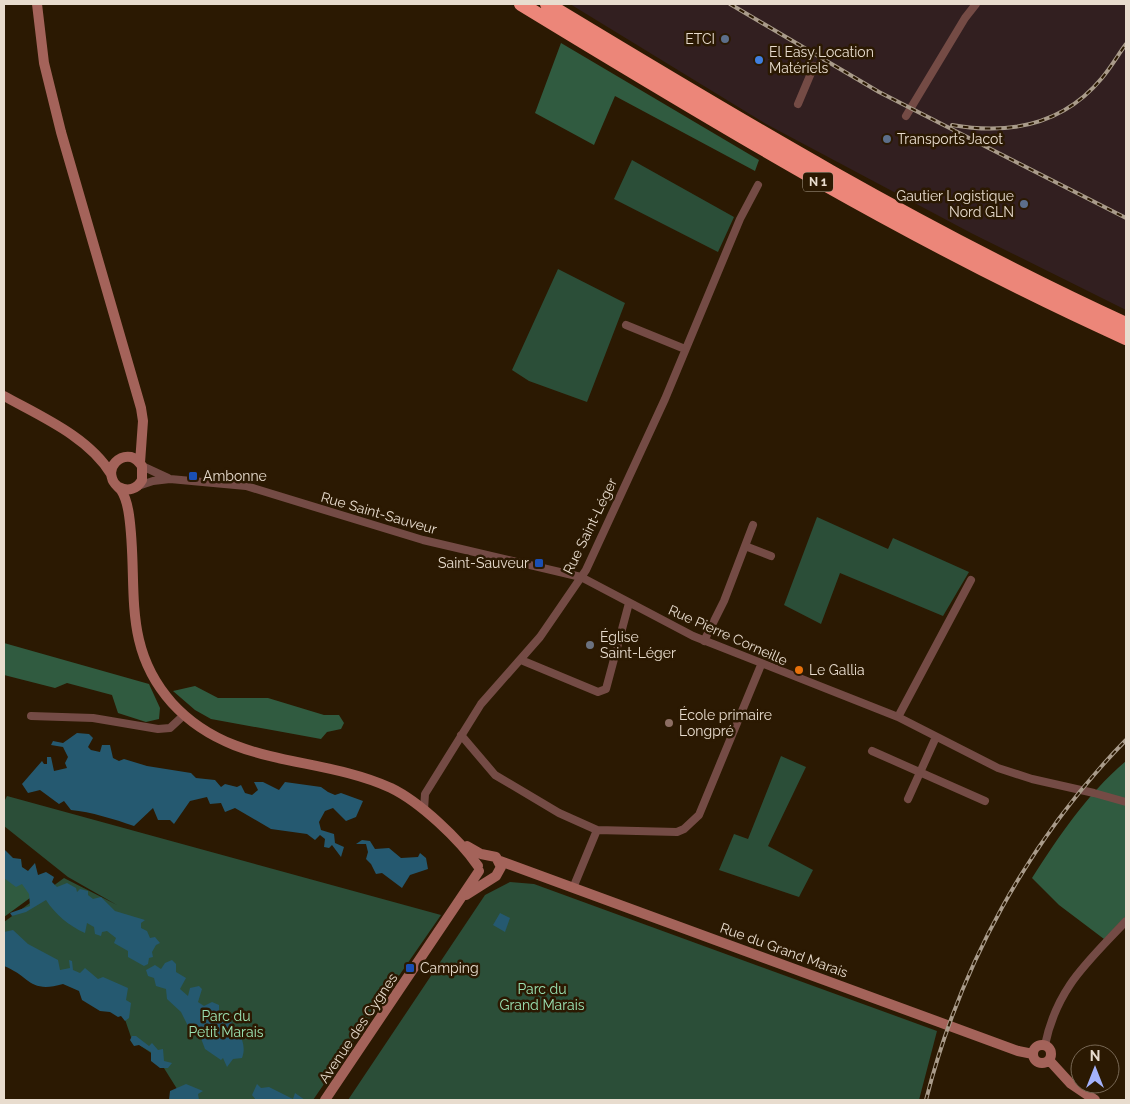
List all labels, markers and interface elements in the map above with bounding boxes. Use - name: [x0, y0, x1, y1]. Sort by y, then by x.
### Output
- place label: ETCI: [685, 31, 715, 47]
- marker: ETCI: [719, 33, 731, 45]
- place label: El Easy Location Matériels: [769, 44, 874, 76]
- marker: El Easy Location Matériels: [753, 54, 765, 66]
- place label: Transports Jacot: [897, 131, 1003, 147]
- marker: Transports Jacot: [881, 133, 893, 145]
- road number: N 1: [803, 172, 833, 192]
- place label: Gautier Logistique Nord GLN: [896, 188, 1014, 220]
- marker: Gautier Logistique Nord GLN: [1018, 198, 1030, 210]
- place label: Ambonne: [203, 468, 267, 484]
- marker: Ambonne: [187, 470, 199, 482]
- street label: Rue Saint-Léger: [560, 475, 620, 577]
- street label: Rue Saint-Sauveur: [319, 489, 439, 537]
- place label: Saint-Sauveur: [438, 555, 529, 571]
- marker: Saint-Sauveur: [533, 557, 545, 569]
- street label: Rue Pierre Corneille: [666, 602, 790, 668]
- place label: Église Saint-Léger: [600, 628, 676, 661]
- marker: Église Saint-Léger: [584, 639, 596, 651]
- place label: Le Gallia: [809, 662, 865, 678]
- marker: Le Gallia: [793, 664, 805, 676]
- place label: École primaire Longpré: [679, 706, 772, 739]
- marker: École primaire Longpré: [663, 717, 675, 729]
- street label: Rue du Grand Marais: [718, 919, 850, 981]
- place label: Camping: [420, 960, 479, 976]
- marker: Camping: [404, 962, 416, 974]
- street label: Avenue des Cygnes: [315, 970, 401, 1086]
- park label: Parc du Grand Marais: [499, 981, 585, 1013]
- park label: Parc du Petit Marais: [189, 1008, 264, 1040]
- north arrow: [1070, 1044, 1120, 1094]
- text: N: [1090, 1048, 1100, 1064]

